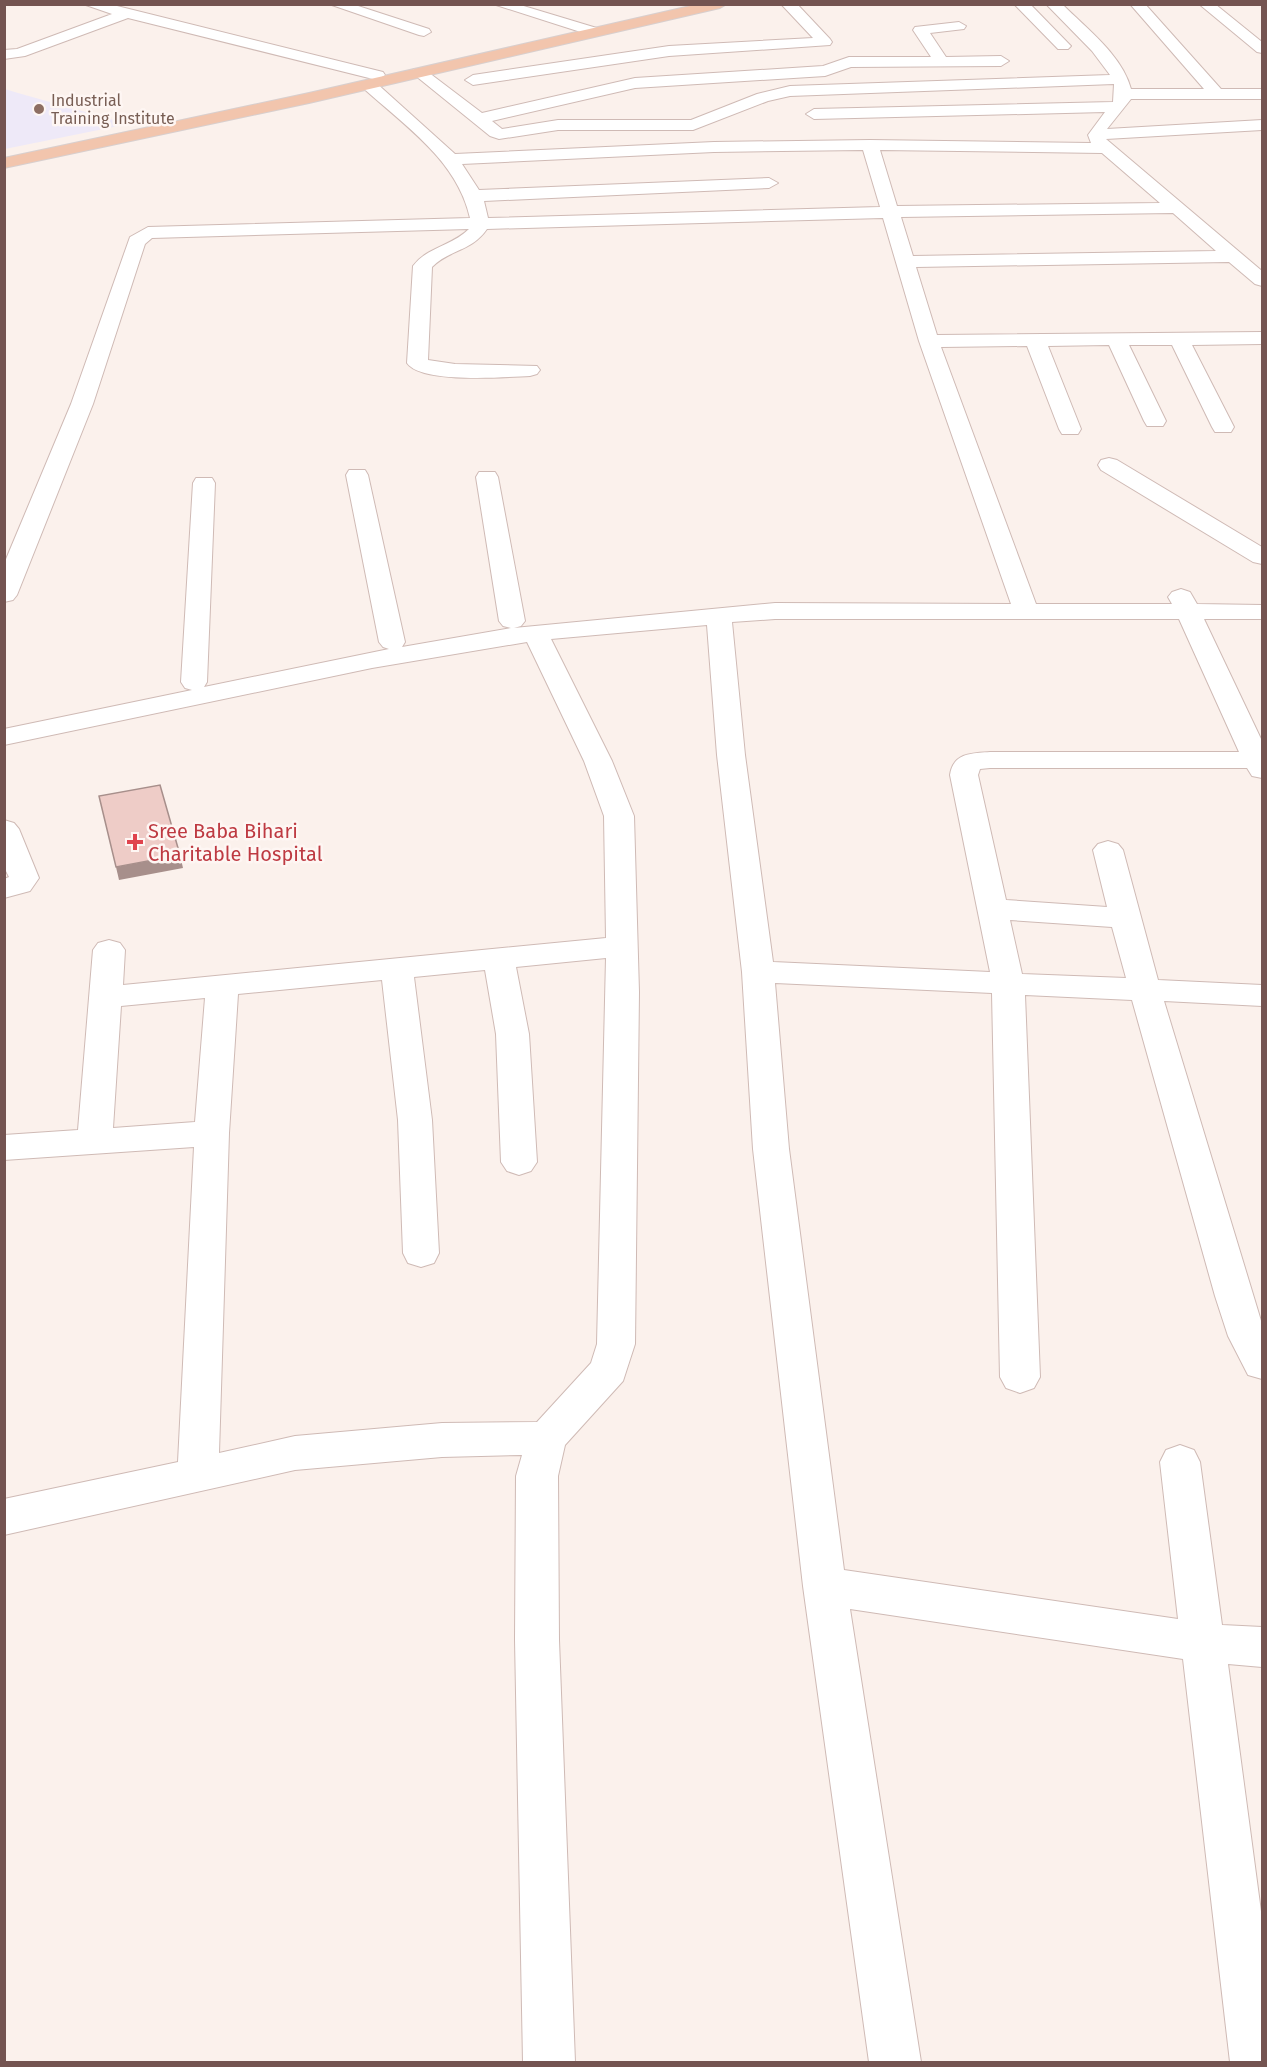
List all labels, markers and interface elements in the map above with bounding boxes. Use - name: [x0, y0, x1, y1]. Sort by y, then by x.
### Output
- place label: Industrial Training Institute: [51, 91, 175, 128]
- marker: Industrial Training Institute: [32, 102, 46, 116]
- place label: Sree Baba Bihari Charitable Hospital: [148, 819, 323, 866]
- marker: Sree Baba Bihari Charitable Hospital: [126, 833, 144, 851]

